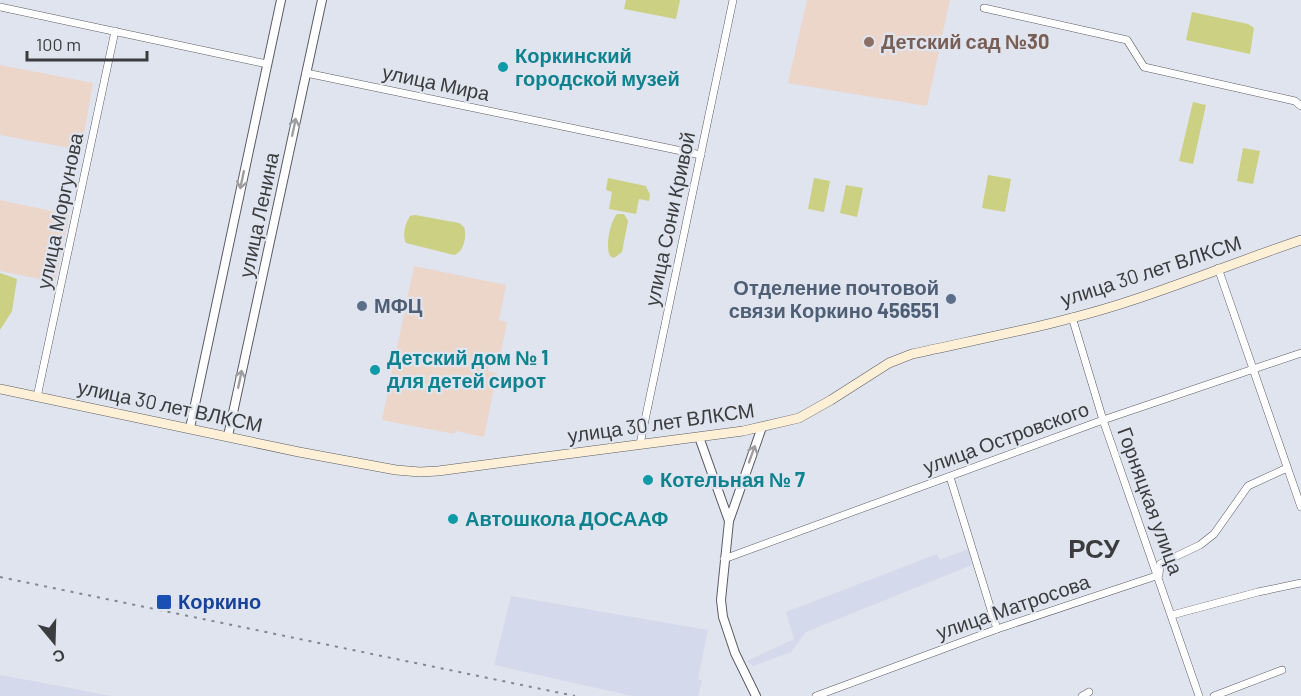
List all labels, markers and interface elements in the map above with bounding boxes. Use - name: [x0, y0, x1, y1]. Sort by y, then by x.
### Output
- scale bar: [27, 24, 147, 62]
- place label: Детский сад №30: [881, 29, 1049, 53]
- text: 100 m: [36, 33, 81, 55]
- marker: Детский сад №30: [862, 35, 876, 49]
- place label: Коркинский городской музей: [515, 43, 680, 90]
- street label: улица Мира: [380, 59, 493, 105]
- marker: Коркинский городской музей: [496, 60, 510, 74]
- one-way arrow: [289, 117, 301, 136]
- street label: улица Моргунова: [31, 130, 87, 291]
- street label: улица Сони Кривой: [639, 130, 699, 308]
- street label: улица Ленина: [233, 149, 283, 280]
- one-way arrow: [236, 171, 248, 190]
- street label: улица 30 лет ВЛКСМ: [1057, 230, 1244, 311]
- place label: Отделение почтовой связи Коркино 456551: [729, 275, 939, 322]
- marker: Отделение почтовой связи Коркино 456551: [944, 292, 958, 306]
- place label: МФЦ: [374, 293, 423, 317]
- marker: МФЦ: [355, 299, 369, 313]
- place label: Детский дом № 1 для детей сирот: [387, 345, 548, 392]
- marker: Детский дом № 1 для детей сирот: [368, 363, 382, 377]
- one-way arrow: [235, 370, 246, 389]
- street label: улица 30 лет ВЛКСМ: [76, 374, 265, 436]
- street label: улица Островского: [920, 396, 1092, 478]
- street label: улица 30 лет ВЛКСМ: [566, 397, 756, 447]
- street label: Горняцкая улица: [1113, 424, 1189, 578]
- one-way arrow: [748, 445, 759, 464]
- place label: Котельная № 7: [660, 467, 805, 491]
- marker: Котельная № 7: [641, 473, 655, 487]
- place label: Автошкола ДОСААФ: [465, 506, 668, 530]
- marker: Автошкола ДОСААФ: [446, 512, 460, 526]
- district label: РСУ: [1068, 532, 1120, 563]
- street label: улица Матросова: [933, 568, 1093, 644]
- place label: Коркино: [178, 589, 261, 613]
- marker: Коркино: [155, 593, 173, 611]
- north arrow: [24, 612, 84, 672]
- text: С: [50, 646, 68, 668]

